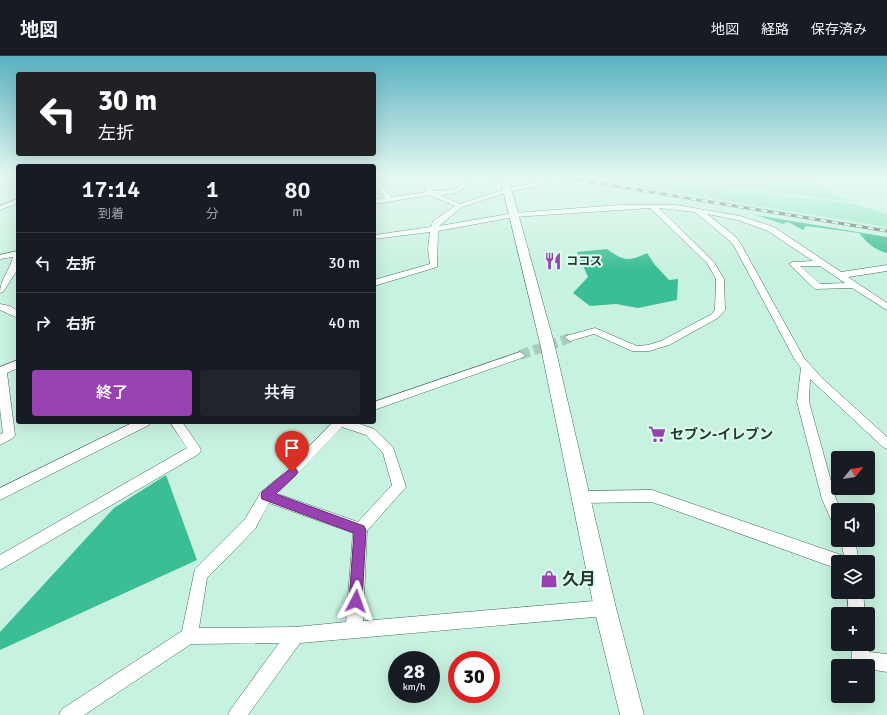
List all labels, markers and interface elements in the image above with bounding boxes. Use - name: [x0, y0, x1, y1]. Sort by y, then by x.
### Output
- text: 地図: [20, 18, 58, 42]
- text: 地図: [711, 21, 739, 38]
- text: 経路: [761, 21, 789, 38]
- text: 保存済み: [811, 21, 867, 38]
- text: 30 m: [98, 84, 157, 118]
- icon: left: [32, 88, 84, 140]
- text: 左折: [98, 122, 134, 144]
- text: 17:14: [82, 174, 140, 204]
- text: 1: [206, 174, 219, 204]
- text: 80: [284, 175, 310, 205]
- text: m: [292, 204, 303, 220]
- text: 到着: [98, 206, 124, 222]
- text: 分: [206, 206, 219, 222]
- restaurant icon: ココス: [543, 251, 563, 271]
- icon: left: [32, 252, 54, 274]
- text: 30 m: [329, 254, 360, 272]
- place label: ココス: [566, 254, 602, 269]
- text: 左折: [66, 255, 96, 273]
- icon: right: [32, 312, 54, 334]
- text: 40 m: [329, 314, 360, 332]
- text: 右折: [66, 315, 96, 333]
- button: 終了: [32, 370, 192, 416]
- button: 共有: [200, 370, 360, 416]
- supermarket icon: セブン-イレブン: [647, 424, 667, 444]
- place label: セブン-イレブン: [670, 426, 773, 443]
- pin: [275, 431, 309, 472]
- icon: arrive: [281, 437, 303, 459]
- north arrow: [831, 451, 875, 495]
- map controls: [831, 451, 875, 703]
- button: sound: [831, 503, 875, 547]
- button: layers: [831, 555, 875, 599]
- shop icon: 久月: [539, 569, 559, 589]
- place label: 久月: [562, 569, 596, 590]
- position arrow: [335, 580, 377, 622]
- button: +: [831, 607, 875, 651]
- speed limit sign: 30: [448, 651, 500, 703]
- text: 28: [403, 659, 425, 684]
- button: −: [831, 659, 875, 703]
- text: km/h: [403, 681, 425, 693]

